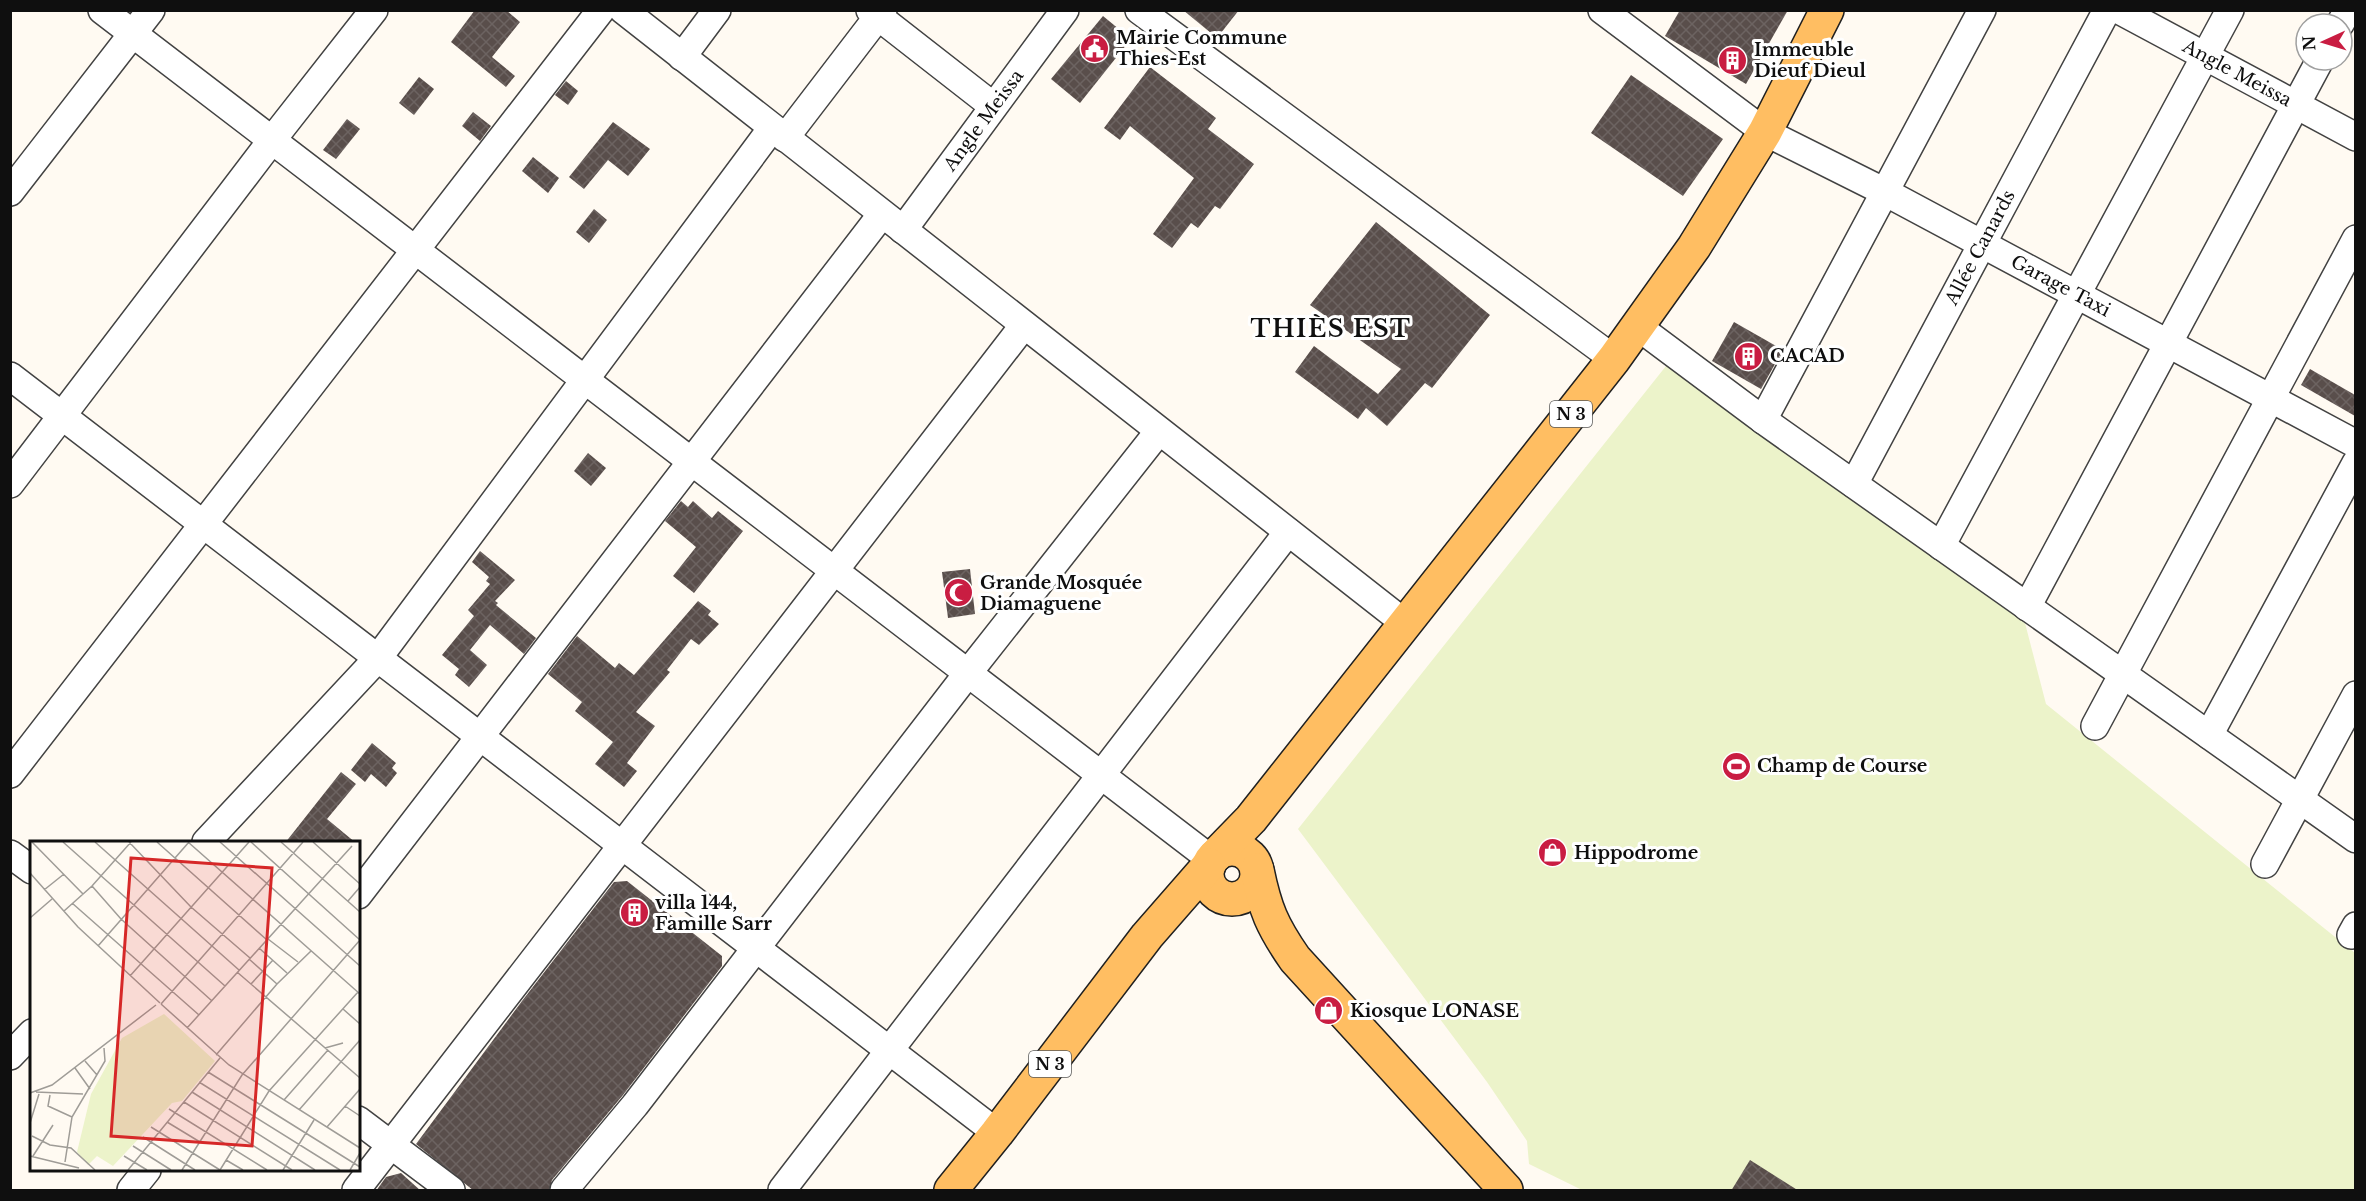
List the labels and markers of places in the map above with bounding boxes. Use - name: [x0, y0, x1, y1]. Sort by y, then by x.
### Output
- place label: Mairie Commune Thies-Est: [1116, 27, 1287, 70]
- public building icon: Mairie Commune Thies-Est: [1079, 32, 1111, 64]
- place label: Immeuble Dieuf Dieul: [1754, 39, 1866, 82]
- building icon: Immeuble Dieuf Dieul: [1717, 44, 1749, 76]
- building icon: CACAD: [1733, 340, 1765, 372]
- place label: CACAD: [1770, 345, 1845, 367]
- place label: Grande Mosquée Diamaguene: [980, 572, 1142, 615]
- mosque icon: Grande Mosquée Diamaguene: [943, 577, 975, 609]
- sports icon: Champ de Course: [1720, 750, 1752, 782]
- place label: Champ de Course: [1757, 755, 1927, 777]
- shop icon: Hippodrome: [1537, 837, 1569, 869]
- place label: Hippodrome: [1574, 842, 1698, 864]
- place label: villa 144, Famille Sarr: [655, 892, 772, 935]
- building icon: villa 144, Famille Sarr: [618, 897, 650, 929]
- shop icon: Kiosque LONASE: [1313, 995, 1345, 1027]
- place label: Kiosque LONASE: [1350, 1000, 1519, 1022]

